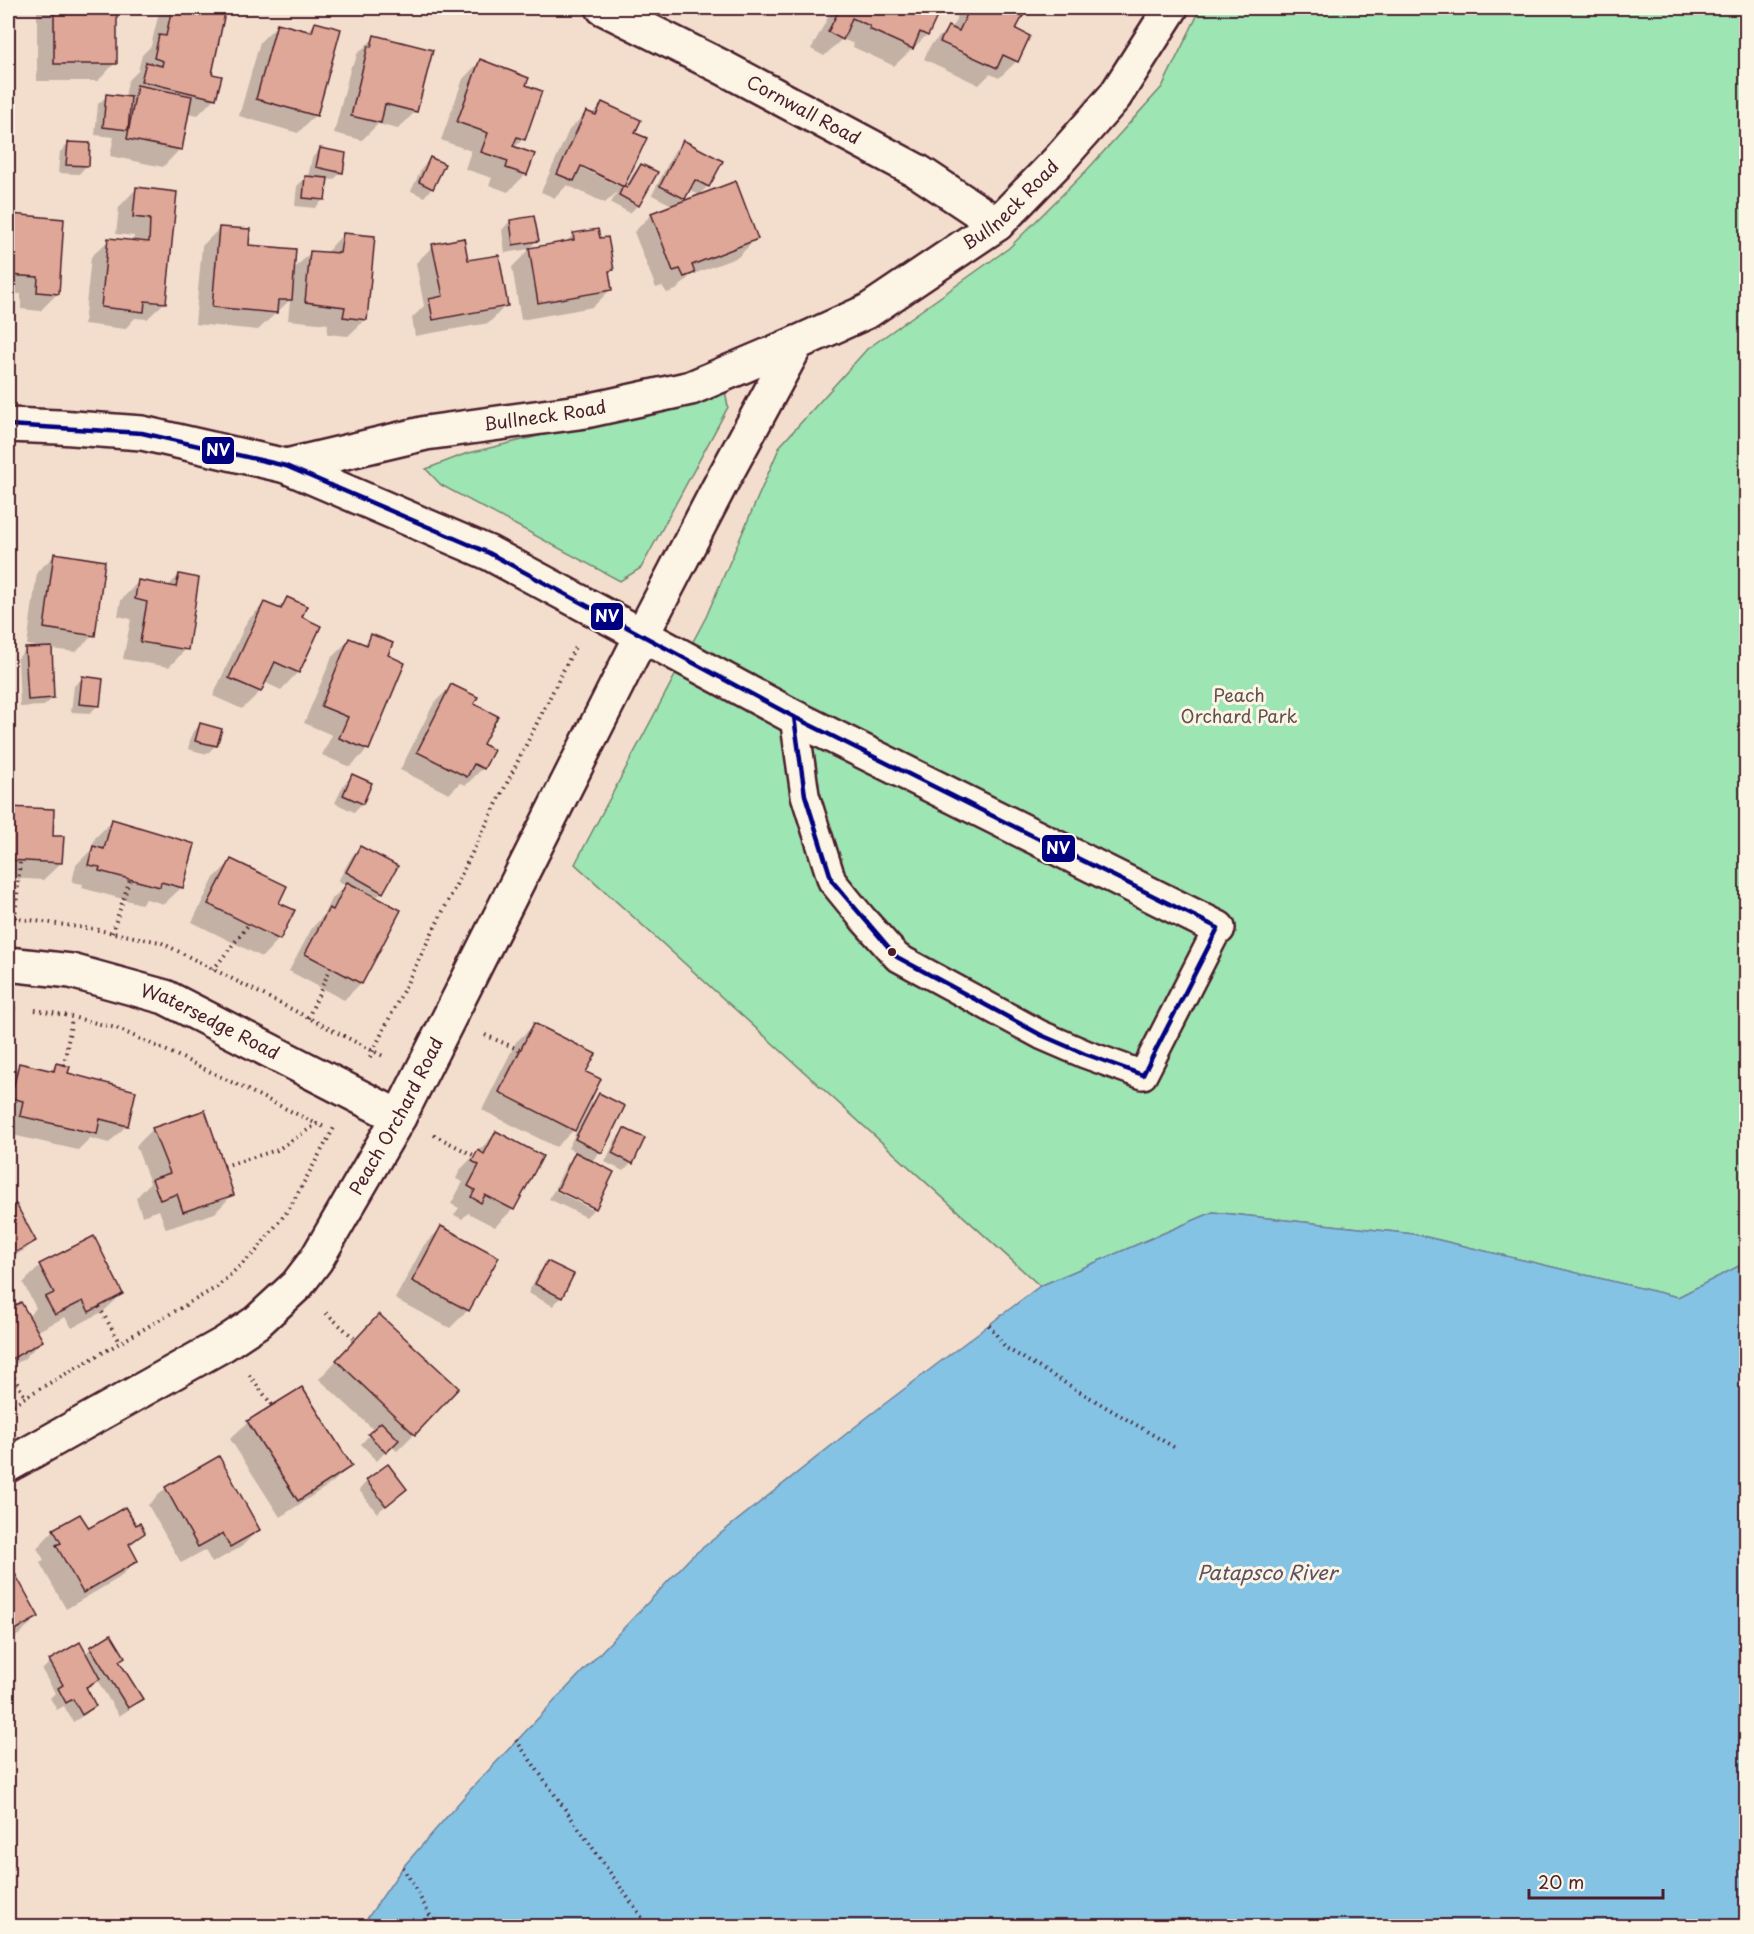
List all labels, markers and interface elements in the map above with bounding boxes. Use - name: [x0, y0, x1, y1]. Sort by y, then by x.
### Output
- street label: Cornwall Road: [742, 68, 866, 151]
- street label: Bullneck Road: [956, 153, 1064, 256]
- street label: Bullneck Road: [482, 392, 609, 437]
- line badge: NV: [201, 436, 235, 465]
- text: NV: [206, 437, 231, 461]
- line badge: NV: [590, 602, 624, 631]
- text: NV: [595, 603, 620, 627]
- park label: Peach Orchard Park: [1181, 681, 1297, 729]
- line badge: NV: [1041, 834, 1076, 863]
- text: NV: [1046, 835, 1071, 859]
- unlabelled marker: [886, 946, 898, 958]
- street label: Watersedge Road: [138, 976, 285, 1066]
- street label: Peach Orchard Road: [342, 1032, 449, 1200]
- water label: Patapsco River: [1197, 1557, 1340, 1587]
- scale bar: [1529, 1862, 1662, 1900]
- text: 20 m: [1538, 1868, 1584, 1895]

